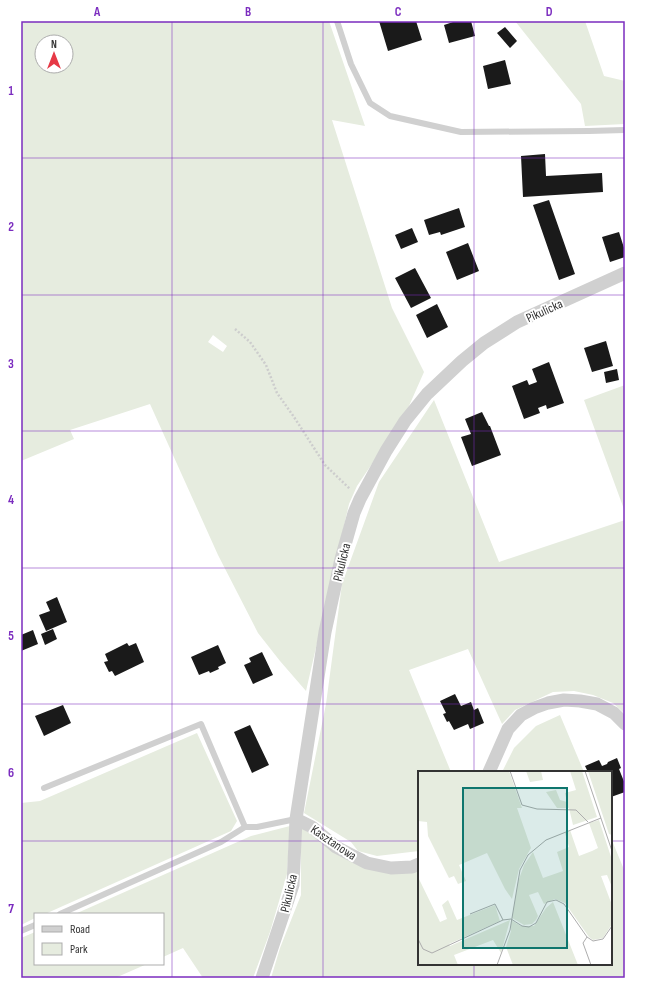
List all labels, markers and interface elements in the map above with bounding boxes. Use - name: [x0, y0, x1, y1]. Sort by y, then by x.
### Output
- text: A: [93, 4, 101, 20]
- text: B: [245, 4, 251, 20]
- text: C: [395, 4, 402, 20]
- text: D: [546, 4, 553, 20]
- north arrow: [34, 34, 74, 74]
- text: N: [51, 38, 57, 51]
- text: 1: [8, 83, 14, 99]
- text: 2: [8, 219, 14, 235]
- street label: Pikulicka: [524, 296, 565, 326]
- text: 3: [8, 356, 14, 372]
- text: 4: [8, 492, 14, 508]
- street label: Pikulicka: [330, 542, 354, 583]
- text: 5: [8, 628, 14, 644]
- text: 6: [8, 765, 14, 781]
- inset map: [418, 771, 612, 965]
- street label: Kasztanowa: [307, 822, 359, 864]
- street label: Pikulicka: [277, 873, 301, 914]
- text: 7: [8, 901, 14, 917]
- legend: [34, 913, 164, 965]
- text: Road: [70, 922, 90, 937]
- text: Park: [70, 942, 88, 957]

